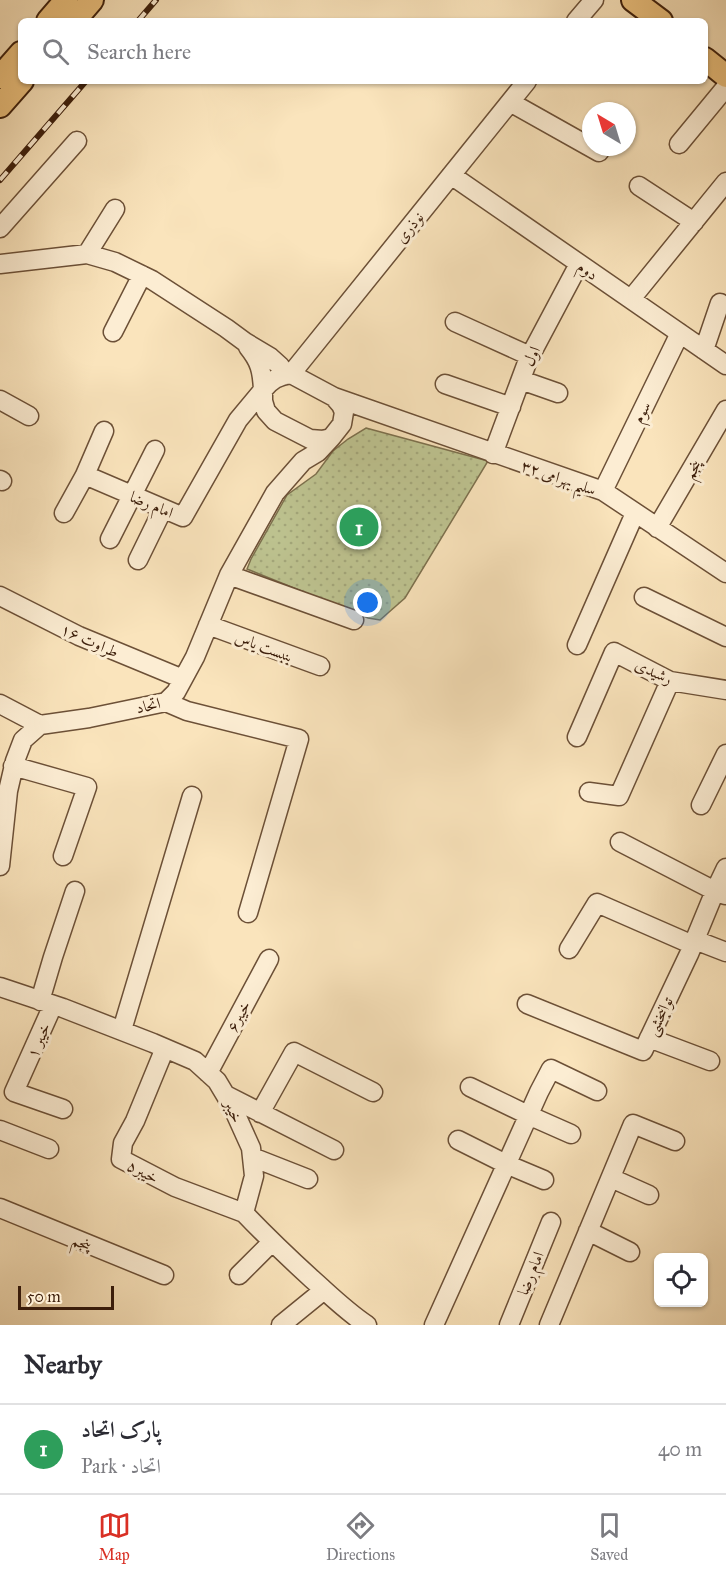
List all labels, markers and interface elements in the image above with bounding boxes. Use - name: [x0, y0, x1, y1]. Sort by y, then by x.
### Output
- search box: [18, 18, 708, 84]
- icon: search: [39, 35, 72, 68]
- text: Search here: [87, 38, 191, 65]
- north arrow: [582, 102, 636, 156]
- street label: نوذری: [391, 208, 428, 247]
- street label: دوم: [571, 257, 602, 288]
- street label: اول: [519, 343, 544, 369]
- street label: سوم: [628, 398, 659, 428]
- street label: پنجم: [679, 455, 711, 485]
- street label: سلیم بهرامی ۳۲: [517, 456, 599, 506]
- street label: امام رضا: [125, 487, 176, 527]
- pin: 1: [340, 504, 378, 550]
- your location: [353, 588, 382, 617]
- street label: طراوت ۱۶: [57, 619, 122, 663]
- street label: بنبست یاس: [232, 627, 295, 667]
- street label: رشیدی: [632, 655, 676, 688]
- street label: اتحاد: [134, 693, 162, 718]
- street label: توانبخشی: [642, 993, 679, 1040]
- street label: خیبر۶: [222, 997, 255, 1036]
- street label: خیبر ۱: [22, 1020, 55, 1061]
- street label: خیبر: [218, 1095, 247, 1126]
- street label: خیبر۵: [124, 1156, 162, 1188]
- street label: پنجم: [67, 1230, 96, 1261]
- street label: امام رضا: [513, 1249, 552, 1300]
- map controls: [654, 1253, 708, 1307]
- button: locate: [654, 1253, 708, 1307]
- scale bar: [18, 1283, 114, 1310]
- text: 50 m: [27, 1287, 61, 1306]
- text: Nearby: [24, 1348, 102, 1380]
- text: پارک اتحاد: [81, 1416, 161, 1443]
- text: 1: [40, 1437, 47, 1461]
- text: 40 m: [658, 1437, 702, 1461]
- text: Park · اتحاد: [81, 1454, 161, 1478]
- tab: Map: [98, 1509, 131, 1564]
- tab: Directions: [326, 1509, 395, 1564]
- tab: Saved: [590, 1509, 628, 1564]

